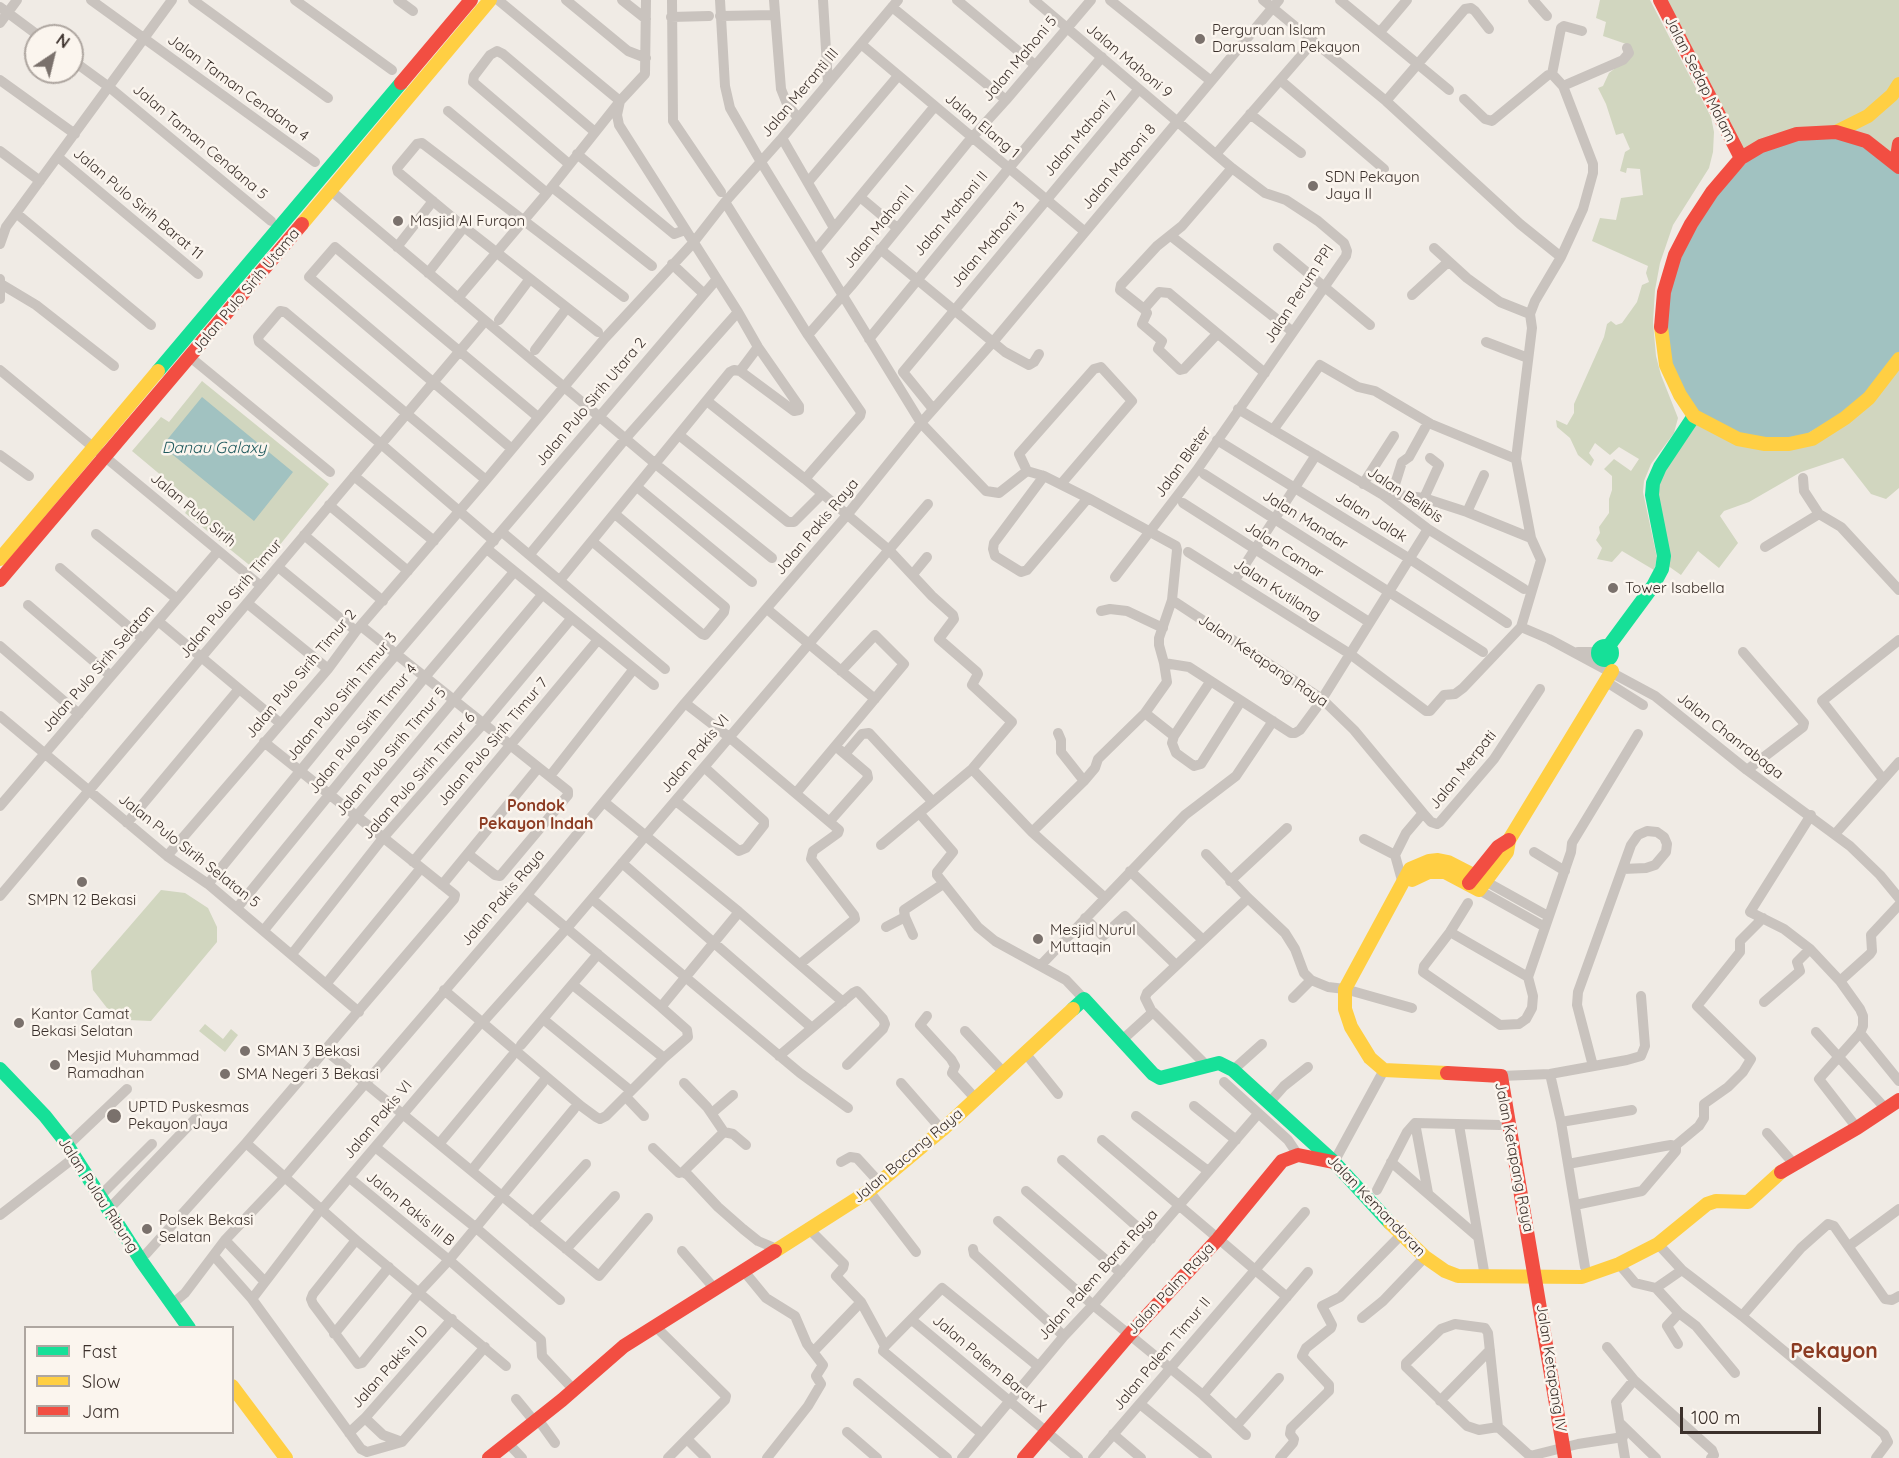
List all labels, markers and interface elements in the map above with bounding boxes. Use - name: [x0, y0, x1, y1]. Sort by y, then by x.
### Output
- street label: Jalan Mahoni 5: [979, 13, 1061, 105]
- street label: Jalan Sedap Malam: [1660, 13, 1740, 145]
- street label: Jalan Mahoni 9: [1082, 20, 1176, 102]
- place label: Perguruan Islam Darussalam Pekayon: [1212, 21, 1360, 56]
- north arrow: [24, 24, 84, 84]
- text: N: [53, 29, 74, 52]
- street label: Jalan Taman Cendana 4: [164, 31, 312, 145]
- marker: Perguruan Islam Darussalam Pekayon: [1193, 32, 1207, 46]
- street label: Jalan Meranti III: [757, 45, 843, 141]
- street label: Jalan Taman Cendana 5: [129, 80, 271, 204]
- street label: Jalan Mahoni 7: [1040, 88, 1122, 180]
- street label: Jalan Elang 1: [941, 90, 1023, 162]
- street label: Jalan Mahoni 8: [1078, 121, 1160, 213]
- street label: Jalan Pulo Sirih Barat 11: [69, 144, 207, 264]
- street label: Jalan Mahoni II: [910, 168, 992, 260]
- place label: SDN Pekayon Jaya II: [1325, 168, 1420, 203]
- marker: SDN Pekayon Jaya II: [1306, 179, 1320, 193]
- street label: Jalan Mahoni I: [840, 182, 918, 272]
- street label: Jalan Mahoni 3: [947, 199, 1029, 291]
- place label: Masjid Al Furqon: [410, 212, 525, 230]
- marker: Masjid Al Furqon: [391, 214, 405, 228]
- street label: Jalan Pulo Sirih Utama: [188, 225, 304, 357]
- street label: Jalan Perum PPI: [1260, 241, 1338, 347]
- street label: Jalan Pulo Sirih Utara 2: [532, 334, 650, 470]
- street label: Jalan Bleter: [1151, 423, 1215, 501]
- water label: Danau Galaxy: [162, 438, 266, 458]
- street label: Jalan Belibis: [1364, 463, 1446, 527]
- street label: Jalan Pulo Sirih: [147, 469, 239, 551]
- street label: Jalan Pakis Raya: [772, 475, 862, 579]
- street label: Jalan Mandar: [1259, 487, 1351, 553]
- street label: Jalan Jalak: [1332, 488, 1410, 546]
- street label: Jalan Camar: [1241, 518, 1327, 582]
- street label: Jalan Pulo Sirih Timur: [176, 536, 286, 662]
- street label: Jalan Kutilang: [1230, 555, 1324, 625]
- place label: Tower Isabella: [1625, 579, 1724, 597]
- marker: Tower Isabella: [1606, 581, 1620, 595]
- street label: Jalan Pulo Sirih Selatan: [38, 602, 158, 736]
- street label: Jalan Pulo Sirih Timur 2: [242, 606, 360, 742]
- street label: Jalan Ketapang Raya: [1195, 611, 1331, 711]
- street label: Jalan Pulo Sirih Timur 3: [283, 629, 401, 765]
- street label: Jalan Pulo Sirih Timur 4: [305, 660, 421, 798]
- street label: Jalan Pulo Sirih Timur 7: [434, 674, 552, 810]
- street label: Jalan Pulo Sirih Timur 5: [332, 684, 450, 820]
- street label: Jalan Chanrabaga: [1673, 689, 1787, 783]
- street label: Jalan Pulo Sirih Timur 6: [359, 709, 479, 843]
- street label: Jalan Pakis VI: [657, 711, 733, 797]
- street label: Jalan Merpati: [1426, 727, 1500, 813]
- street label: Jalan Pulo Sirih Selatan 5: [115, 790, 263, 912]
- district label: Pondok Pekayon Indah: [479, 796, 593, 834]
- street label: Jalan Pakis Raya: [458, 846, 548, 950]
- marker: SMPN 12 Bekasi: [75, 875, 89, 889]
- place label: SMPN 12 Bekasi: [28, 891, 136, 909]
- place label: Mesjid Nurul Muttaqin: [1050, 921, 1136, 956]
- marker: Mesjid Nurul Muttaqin: [1031, 932, 1045, 946]
- place label: Kantor Camat Bekasi Selatan: [31, 1005, 133, 1040]
- marker: Kantor Camat Bekasi Selatan: [12, 1016, 26, 1030]
- place label: SMAN 3 Bekasi: [257, 1042, 360, 1060]
- marker: SMAN 3 Bekasi: [238, 1044, 252, 1058]
- place label: Mesjid Muhammad Ramadhan: [67, 1047, 199, 1082]
- marker: Mesjid Muhammad Ramadhan: [48, 1058, 62, 1072]
- place label: SMA Negeri 3 Bekasi: [237, 1065, 379, 1083]
- marker: SMA Negeri 3 Bekasi: [218, 1067, 232, 1081]
- street label: Jalan Pakis VI: [340, 1077, 416, 1163]
- street label: Jalan Ketapang Raya: [1491, 1080, 1537, 1234]
- place label: UPTD Puskesmas Pekayon Jaya: [128, 1098, 249, 1133]
- street label: Jalan Bacang Raya: [850, 1105, 966, 1207]
- marker: UPTD Puskesmas Pekayon Jaya: [105, 1107, 123, 1125]
- street label: Jalan Pulau Ribung: [54, 1134, 142, 1256]
- street label: Jalan Kemandoran: [1323, 1151, 1429, 1261]
- street label: Jalan Pakis III B: [362, 1168, 458, 1250]
- street label: Jalan Palem Barat Raya: [1034, 1206, 1162, 1344]
- place label: Polsek Bekasi Selatan: [159, 1211, 253, 1246]
- marker: Polsek Bekasi Selatan: [140, 1222, 154, 1236]
- street label: Jalan Palm Raya: [1124, 1239, 1218, 1339]
- street label: Jalan Palem Timur II: [1109, 1294, 1215, 1414]
- street label: Jalan Ketapang IV: [1532, 1303, 1570, 1433]
- street label: Jalan Palem Barat X: [929, 1311, 1049, 1417]
- street label: Jalan Pakis II D: [348, 1322, 432, 1412]
- legend: [24, 1326, 234, 1434]
- district label: Pekayon: [1790, 1339, 1878, 1365]
- text: Fast: [82, 1340, 117, 1363]
- text: Slow: [82, 1370, 120, 1393]
- scale bar: [1683, 1395, 1824, 1433]
- text: Jam: [82, 1400, 120, 1423]
- text: 100 m: [1691, 1406, 1740, 1429]

